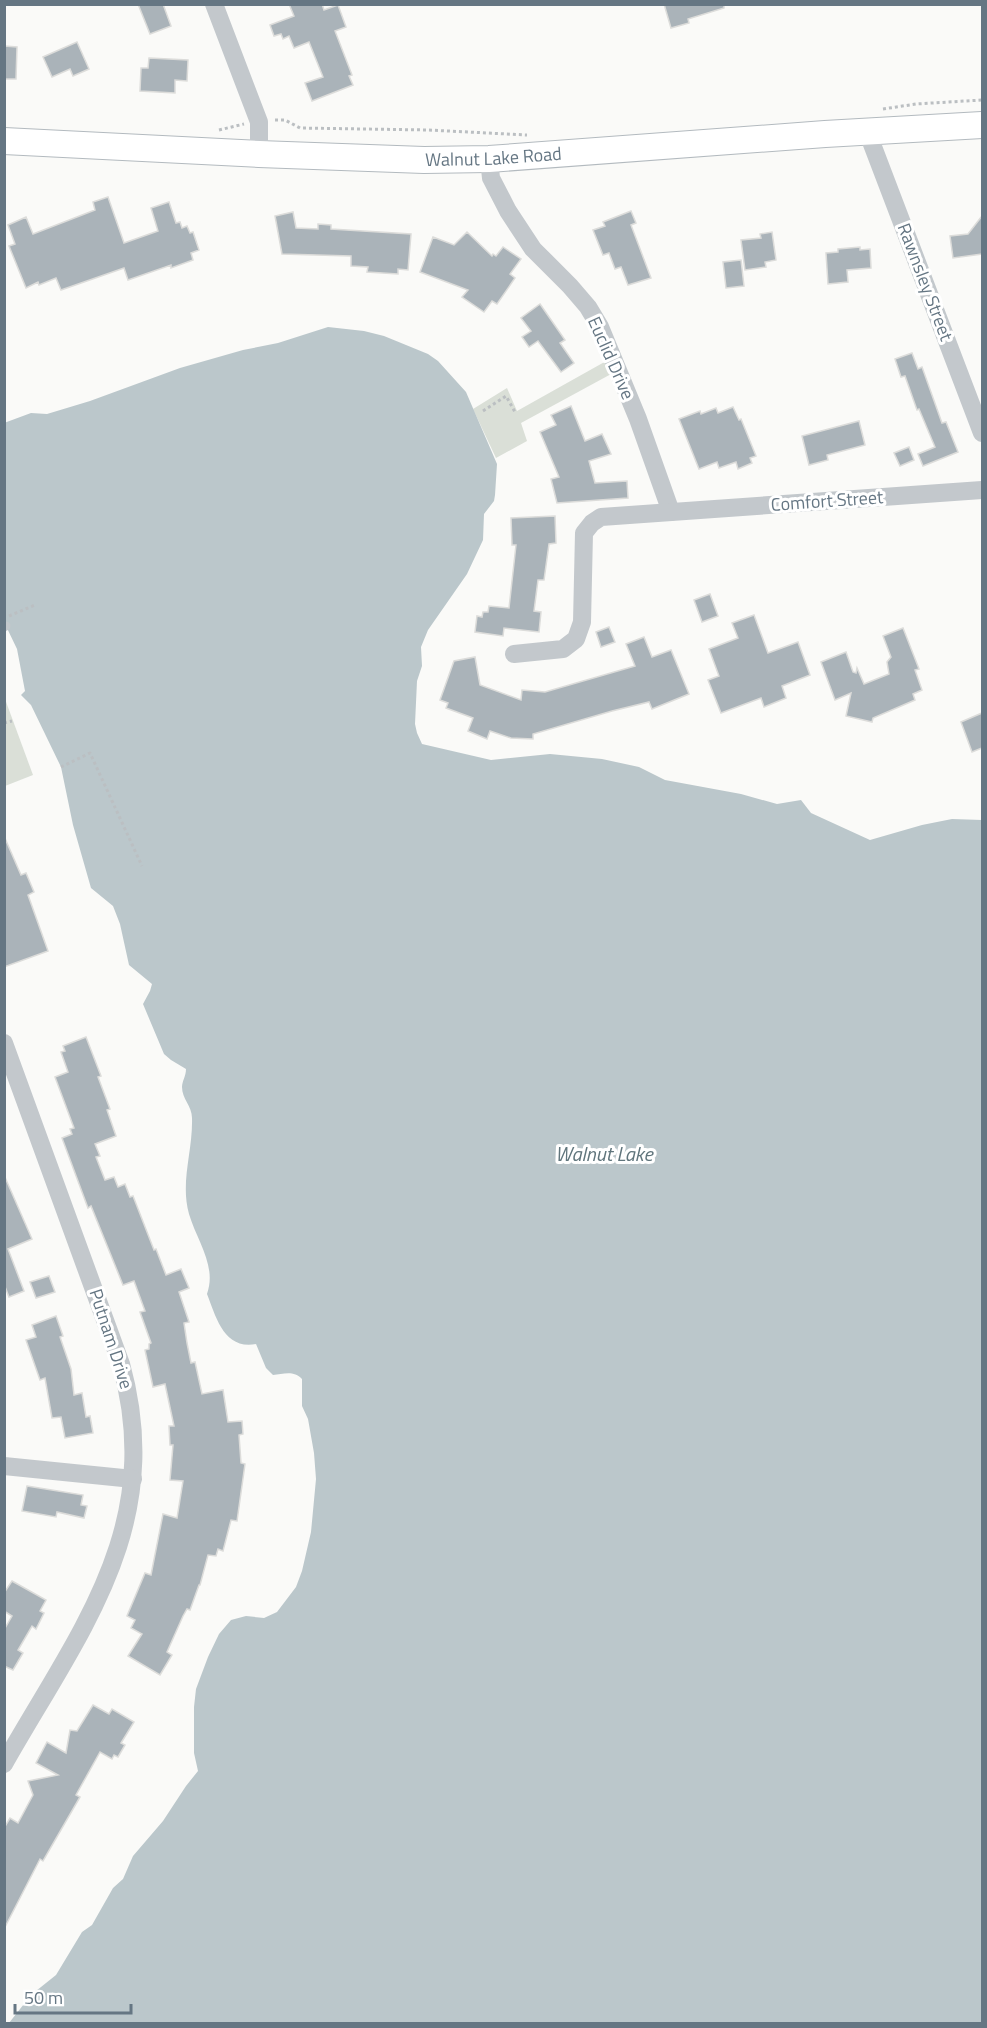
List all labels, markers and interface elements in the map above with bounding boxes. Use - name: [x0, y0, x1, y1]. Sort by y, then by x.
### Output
- street label: Walnut Lake Road: [425, 140, 563, 173]
- street label: Rawnsley Street: [891, 219, 961, 345]
- street label: Euclid Drive: [581, 312, 642, 404]
- street label: Comfort Street: [770, 483, 885, 518]
- water label: Walnut Lake: [555, 1138, 654, 1169]
- street label: Putnam Drive: [83, 1285, 140, 1392]
- scale bar: [15, 1977, 130, 2015]
- text: 50 m: [24, 1984, 63, 2011]

